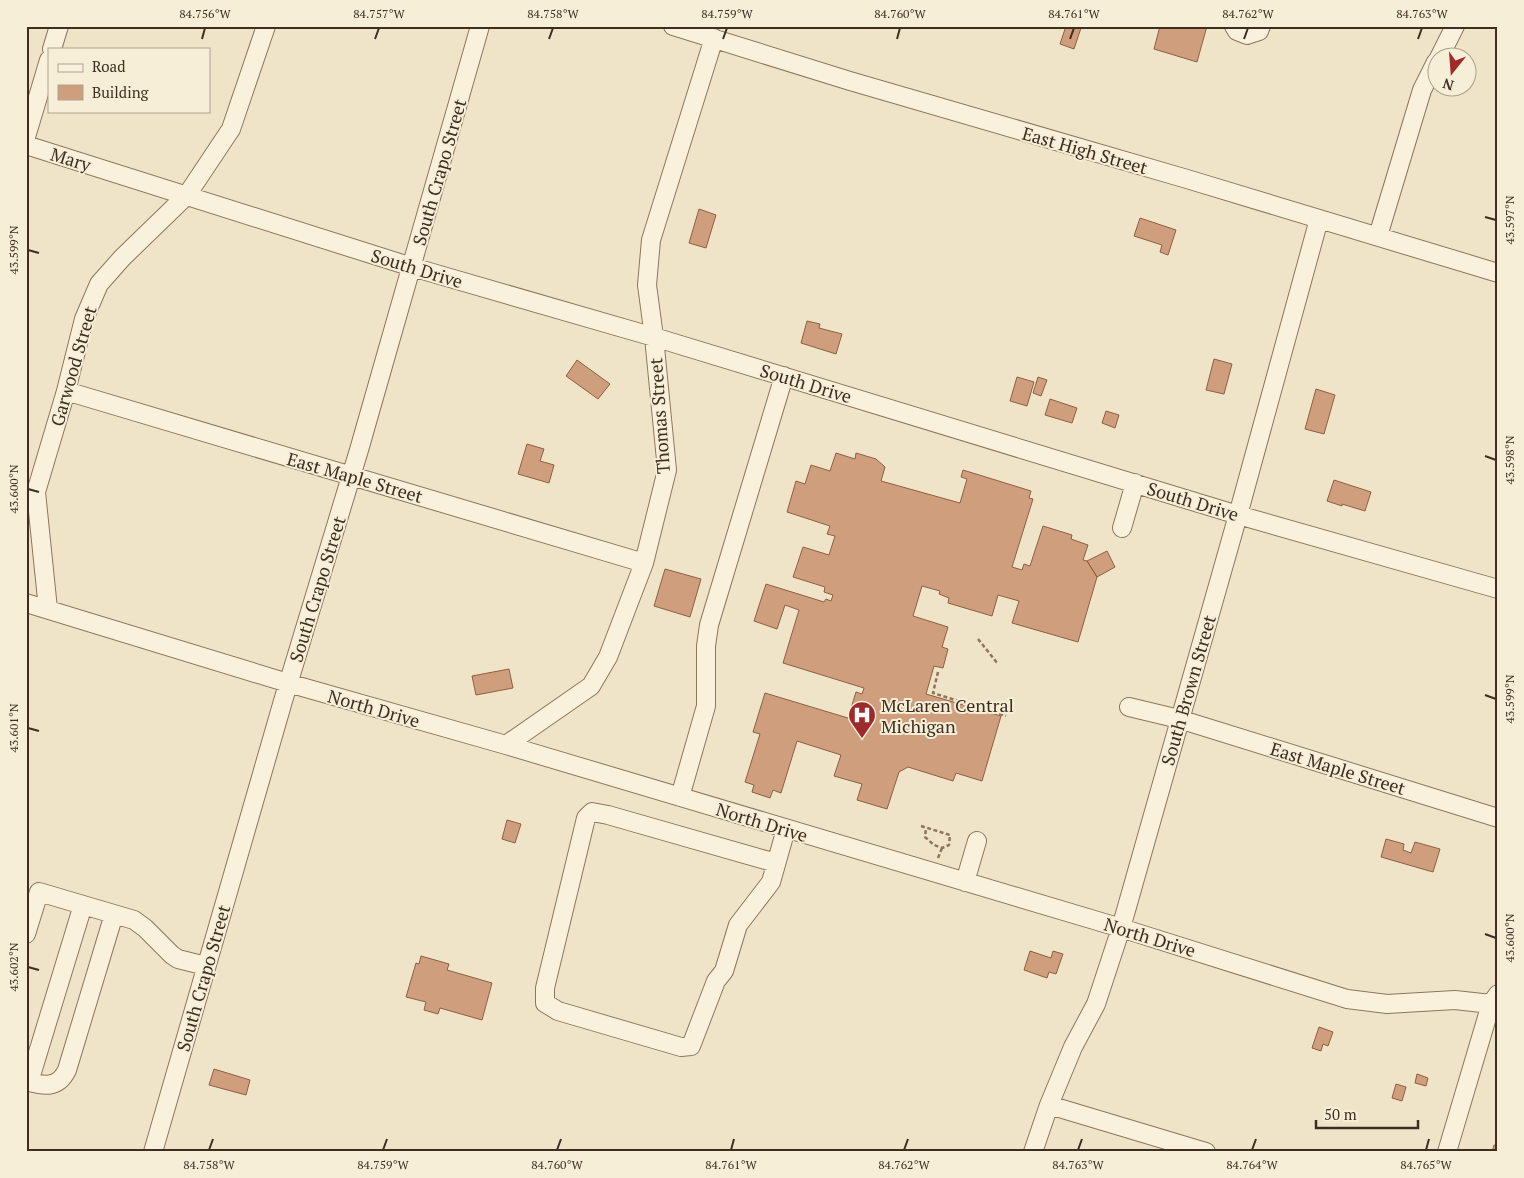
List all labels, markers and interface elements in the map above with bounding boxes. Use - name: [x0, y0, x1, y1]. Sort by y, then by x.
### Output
- text: 84.756°W: [179, 6, 232, 21]
- text: 84.757°W: [353, 6, 406, 21]
- text: 84.758°W: [527, 6, 580, 21]
- text: 84.759°W: [701, 6, 754, 21]
- text: 84.760°W: [874, 6, 927, 21]
- text: 84.761°W: [1048, 6, 1101, 21]
- text: 84.762°W: [1222, 6, 1275, 21]
- text: 84.763°W: [1396, 6, 1449, 21]
- legend: [48, 48, 210, 112]
- north arrow: [1426, 48, 1476, 98]
- text: Road: [92, 56, 125, 76]
- text: N: [1440, 74, 1456, 96]
- text: Building: [92, 82, 150, 102]
- street label: South Crapo Street: [407, 95, 472, 248]
- street label: East High Street: [1020, 121, 1151, 179]
- street label: Mary: [48, 142, 95, 177]
- text: 43.597°N: [1502, 195, 1517, 245]
- text: 43.599°N: [6, 225, 21, 275]
- street label: South Drive: [368, 243, 466, 293]
- street label: Garwood Street: [44, 303, 102, 429]
- street label: Thomas Street: [643, 357, 675, 475]
- street label: South Drive: [757, 358, 855, 408]
- text: 43.598°N: [1502, 435, 1517, 485]
- street label: East Maple Street: [284, 446, 426, 508]
- text: 43.600°N: [6, 464, 21, 514]
- street label: South Drive: [1144, 476, 1242, 526]
- street label: South Crapo Street: [283, 513, 351, 665]
- street label: South Brown Street: [1155, 612, 1221, 768]
- text: 43.599°N: [1502, 674, 1517, 724]
- street label: North Drive: [325, 683, 423, 733]
- place label: McLaren Central Michigan: [881, 693, 1014, 738]
- hospital icon: McLaren Central Michigan: [847, 700, 877, 739]
- text: 43.601°N: [6, 703, 21, 753]
- street label: East Maple Street: [1267, 736, 1409, 800]
- street label: North Drive: [713, 797, 811, 847]
- street label: South Crapo Street: [171, 901, 236, 1054]
- street label: North Drive: [1101, 912, 1199, 962]
- text: 43.600°N: [1502, 913, 1517, 963]
- text: 43.602°N: [6, 942, 21, 992]
- scale bar: [1316, 1098, 1419, 1130]
- text: 50 m: [1324, 1104, 1357, 1124]
- text: 84.758°W: [183, 1157, 236, 1172]
- text: 84.759°W: [357, 1157, 410, 1172]
- text: 84.760°W: [531, 1157, 584, 1172]
- text: 84.761°W: [705, 1157, 758, 1172]
- text: 84.762°W: [878, 1157, 931, 1172]
- text: 84.763°W: [1052, 1157, 1105, 1172]
- text: 84.764°W: [1226, 1157, 1279, 1172]
- text: 84.765°W: [1400, 1157, 1453, 1172]

